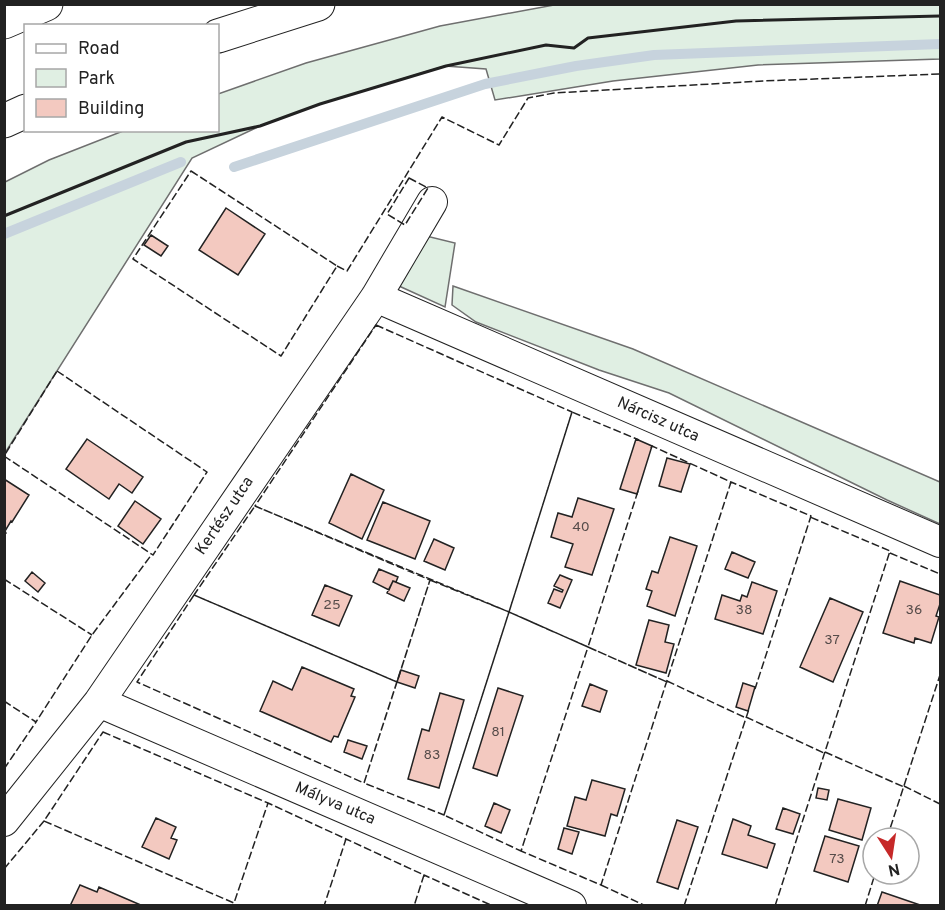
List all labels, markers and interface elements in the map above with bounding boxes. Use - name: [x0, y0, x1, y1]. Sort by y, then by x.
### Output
- legend: [24, 24, 219, 132]
- text: Road: [78, 38, 120, 61]
- text: Park: [78, 68, 115, 91]
- text: Building: [78, 98, 144, 121]
- street label: Nárcisz utca: [614, 393, 702, 447]
- street label: Kertész utca: [191, 473, 259, 559]
- house number: 40: [572, 519, 590, 536]
- house number: 25: [323, 597, 341, 614]
- house number: 38: [736, 602, 752, 619]
- house number: 36: [906, 602, 922, 619]
- house number: 37: [824, 632, 840, 649]
- house number: 81: [491, 724, 505, 741]
- house number: 83: [424, 747, 440, 764]
- street label: Mályva utca: [292, 778, 378, 830]
- north arrow: [861, 826, 921, 886]
- house number: 73: [829, 851, 845, 868]
- text: N: [886, 858, 901, 880]

